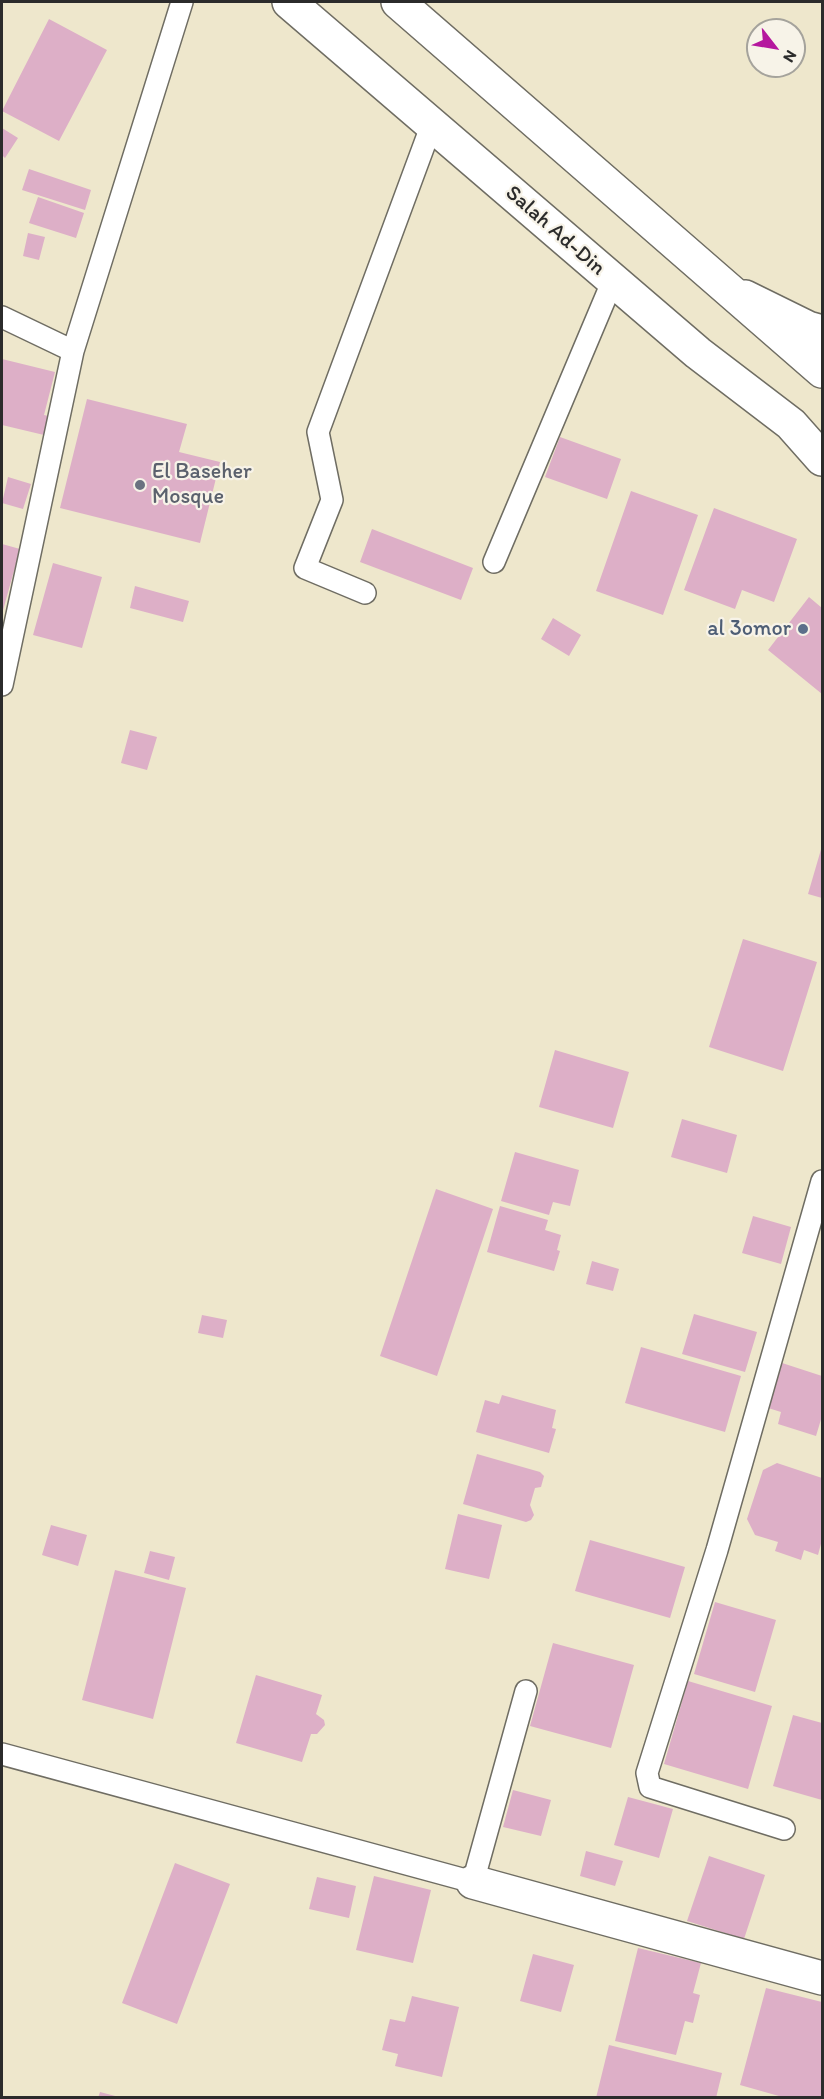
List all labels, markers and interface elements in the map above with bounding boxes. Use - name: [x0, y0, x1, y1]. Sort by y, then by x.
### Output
- north arrow: [746, 18, 806, 78]
- text: N: [779, 47, 801, 66]
- street label: Salah Ad-Din: [500, 180, 610, 282]
- place label: El Baseher Mosque: [152, 459, 252, 511]
- marker: El Baseher Mosque: [133, 478, 147, 492]
- place label: al 3omor: [707, 616, 791, 642]
- marker: al 3omor: [796, 622, 810, 636]

